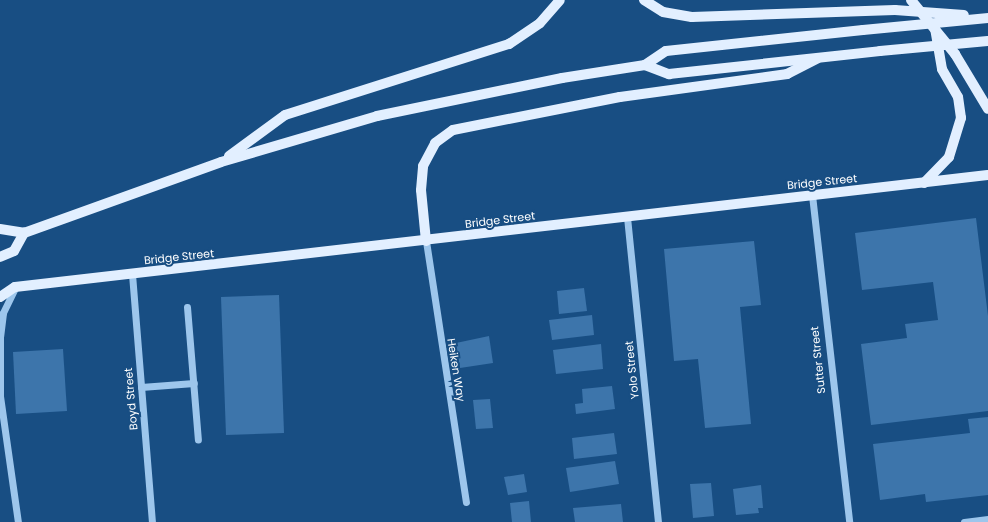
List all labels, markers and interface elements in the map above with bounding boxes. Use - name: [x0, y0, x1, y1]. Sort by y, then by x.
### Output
- street label: Bridge Street: [786, 172, 858, 192]
- street label: Bridge Street: [464, 209, 536, 231]
- street label: Bridge Street: [143, 247, 215, 267]
- street label: Sutter Street: [808, 326, 828, 394]
- street label: Heiken Way: [444, 337, 468, 403]
- street label: Yolo Street: [622, 340, 642, 400]
- street label: Boyd Street: [122, 367, 140, 431]

